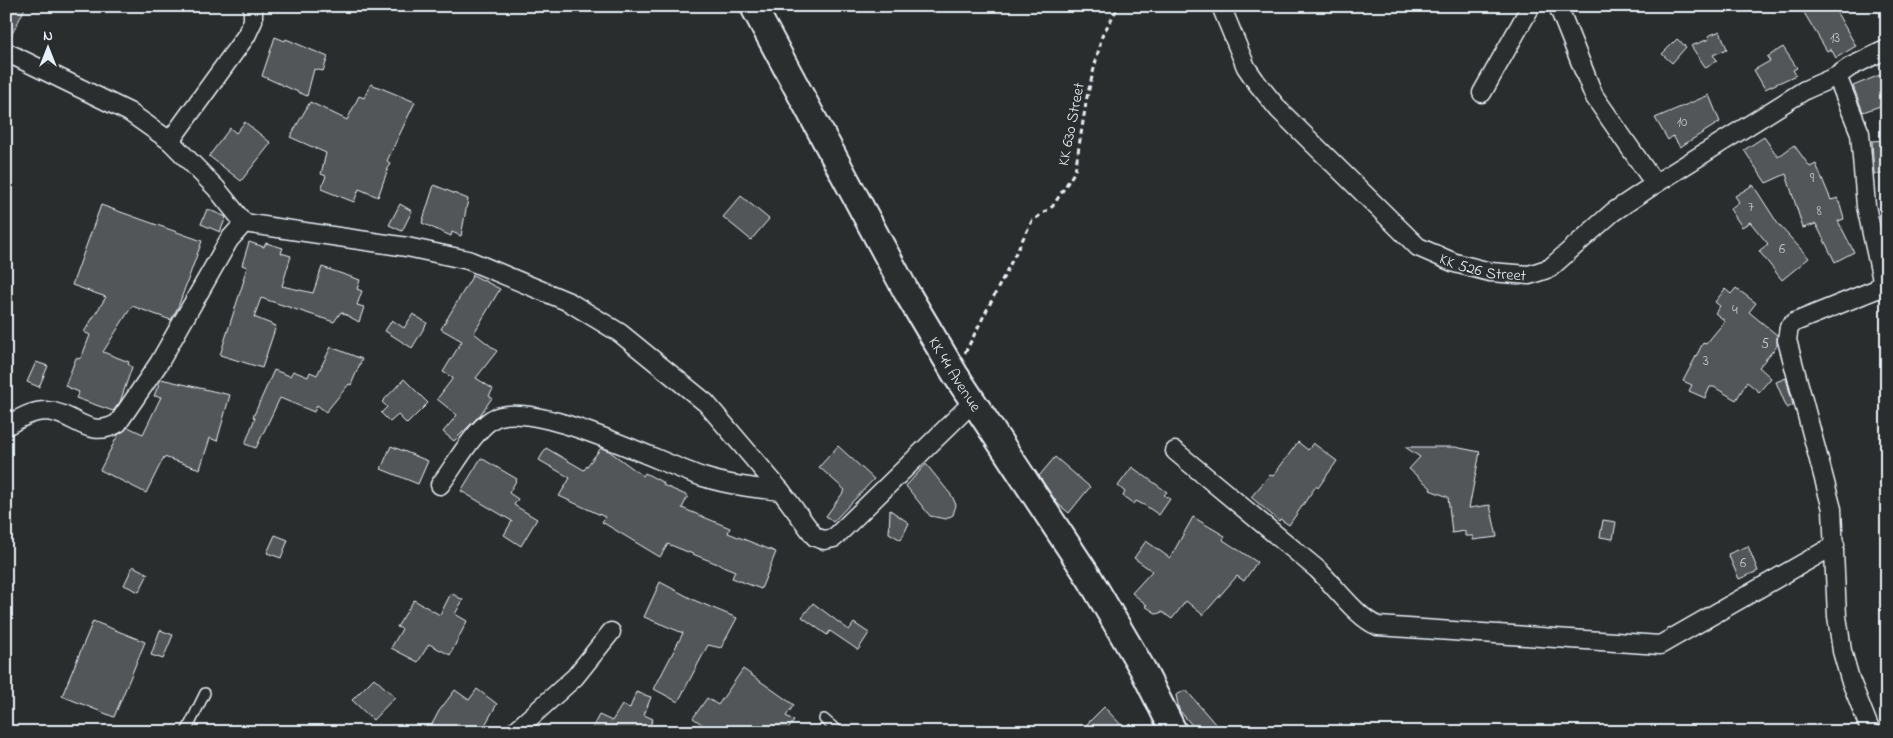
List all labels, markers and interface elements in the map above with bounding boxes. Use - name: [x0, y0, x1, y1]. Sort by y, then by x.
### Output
- north arrow: [22, 22, 72, 72]
- text: N: [43, 26, 53, 47]
- house number: 13: [1830, 28, 1840, 49]
- street label: KK 630 Street: [1052, 80, 1092, 168]
- house number: 10: [1677, 112, 1687, 133]
- house number: 9: [1810, 168, 1815, 189]
- house number: 7: [1748, 197, 1754, 218]
- house number: 8: [1816, 201, 1822, 222]
- house number: 6: [1779, 239, 1785, 260]
- street label: KK 526 Street: [1435, 248, 1528, 289]
- house number: 4: [1732, 300, 1738, 321]
- street label: KK 44 Avenue: [921, 333, 987, 418]
- house number: 5: [1761, 334, 1769, 355]
- house number: 3: [1703, 351, 1709, 372]
- house number: 6: [1740, 553, 1746, 574]

